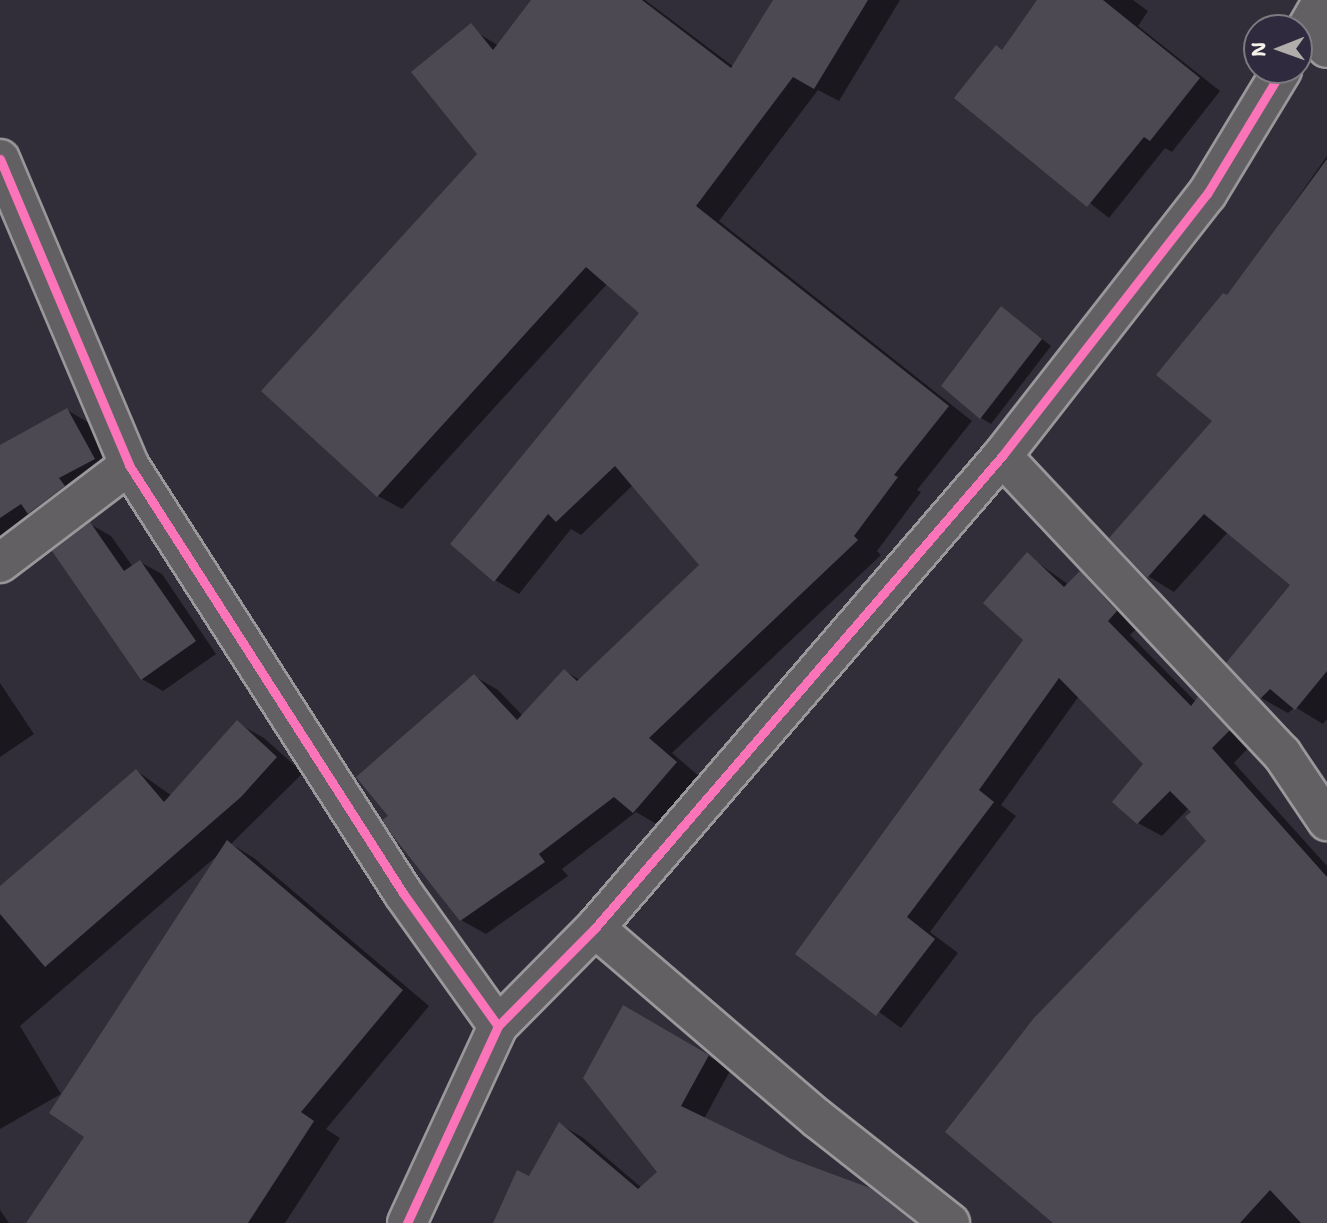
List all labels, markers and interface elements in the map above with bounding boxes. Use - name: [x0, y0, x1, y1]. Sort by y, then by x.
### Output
- north arrow: [1243, 14, 1313, 84]
- text: N: [1246, 42, 1271, 57]

